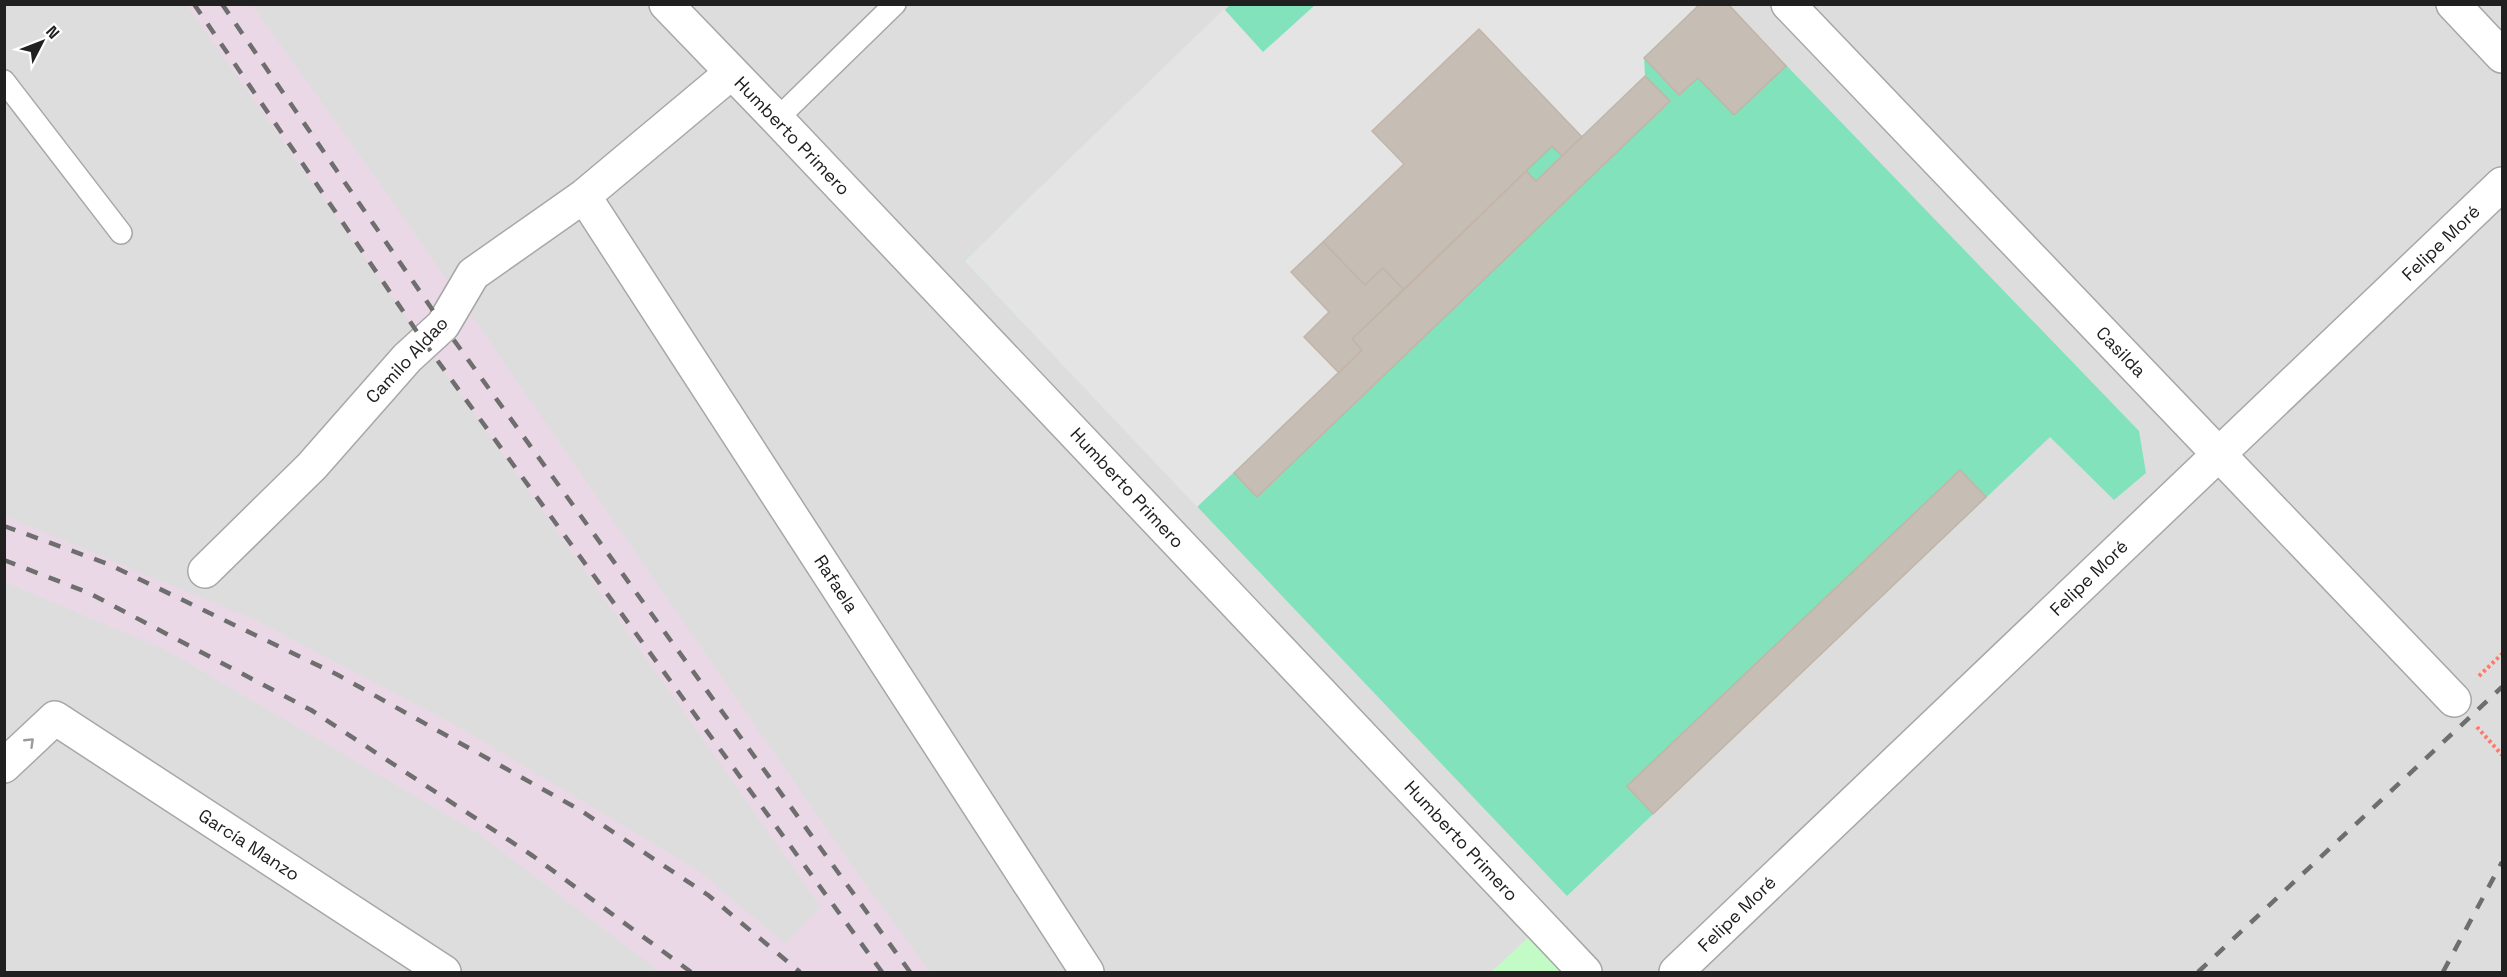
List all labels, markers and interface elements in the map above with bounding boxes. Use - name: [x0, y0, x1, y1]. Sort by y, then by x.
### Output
- north arrow: [12, 12, 72, 72]
- text: N: [41, 21, 64, 43]
- street label: Humberto Primero: [730, 71, 855, 200]
- street label: Felipe Moré: [2397, 200, 2485, 286]
- street label: Camilo Aldao: [361, 311, 453, 408]
- street label: Casilda: [2092, 321, 2151, 382]
- street label: Humberto Primero: [1065, 422, 1189, 553]
- street label: Felipe Moré: [2045, 535, 2133, 621]
- street label: Rafaela: [809, 550, 864, 617]
- one-way arrow: [23, 738, 33, 749]
- street label: Humberto Primero: [1399, 775, 1523, 906]
- street label: García Manzo: [194, 803, 304, 886]
- street label: Felipe Moré: [1693, 871, 1781, 957]

